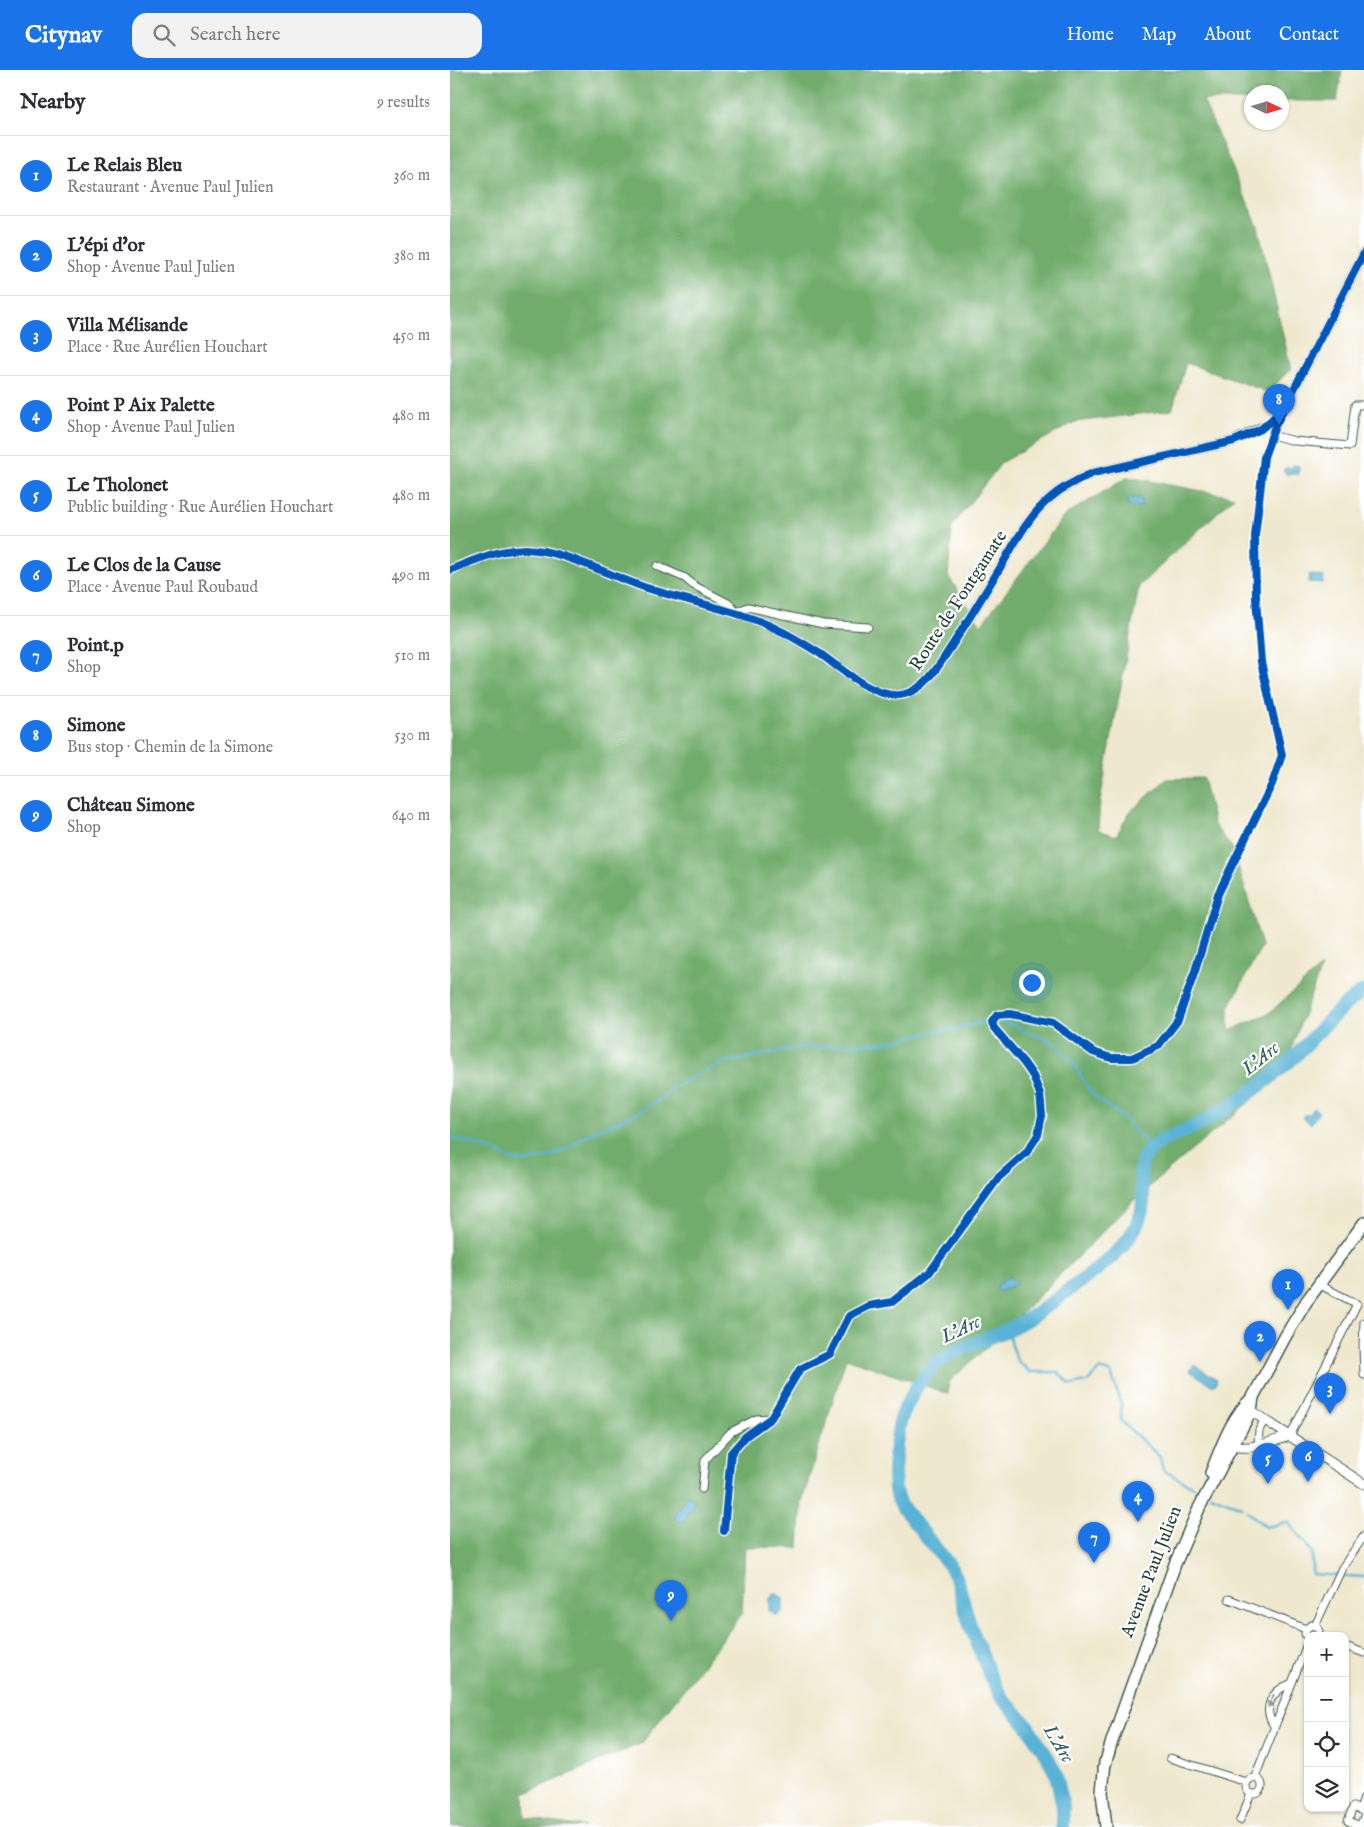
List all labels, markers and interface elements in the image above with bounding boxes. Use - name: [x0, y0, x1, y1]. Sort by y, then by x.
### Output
- search box: [132, 13, 482, 58]
- text: Citynav: [25, 20, 102, 51]
- icon: search: [150, 21, 178, 49]
- text: Search here: [190, 23, 281, 47]
- text: Home: [1067, 24, 1114, 47]
- text: Map: [1142, 24, 1176, 47]
- text: About: [1204, 24, 1251, 47]
- text: Contact: [1279, 24, 1339, 47]
- north arrow: [1244, 85, 1289, 130]
- text: Nearby: [20, 89, 85, 116]
- text: 9 results: [377, 93, 430, 113]
- text: Le Relais Bleu: [67, 154, 182, 178]
- text: 1: [33, 166, 39, 186]
- text: 360 m: [394, 166, 430, 186]
- text: Restaurant · Avenue Paul Julien: [67, 178, 274, 198]
- text: L'épi d'or: [67, 234, 145, 258]
- text: 2: [32, 246, 40, 266]
- text: 380 m: [394, 246, 430, 266]
- text: Shop · Avenue Paul Julien: [67, 258, 235, 278]
- text: Villa Mélisande: [67, 314, 188, 338]
- text: 3: [33, 326, 39, 346]
- text: 450 m: [393, 326, 430, 346]
- text: Place · Rue Aurélien Houchart: [67, 338, 268, 358]
- pin: 8: [1263, 384, 1295, 425]
- text: Point P Aix Palette: [67, 394, 215, 418]
- text: 4: [32, 406, 40, 426]
- text: 480 m: [392, 406, 430, 426]
- text: Shop · Avenue Paul Julien: [67, 418, 235, 438]
- text: Le Tholonet: [67, 474, 168, 498]
- text: 5: [33, 486, 39, 506]
- text: 480 m: [392, 486, 430, 506]
- text: Public building · Rue Aurélien Houchart: [67, 498, 333, 518]
- street label: Route de Fontgamate: [905, 526, 1013, 676]
- text: Le Clos de la Cause: [67, 554, 221, 578]
- text: 6: [33, 566, 39, 586]
- text: 490 m: [391, 566, 430, 586]
- text: Place · Avenue Paul Roubaud: [67, 578, 258, 598]
- text: Point.p: [67, 634, 124, 658]
- text: 7: [32, 646, 40, 666]
- text: 510 m: [395, 646, 430, 666]
- text: Shop: [67, 658, 101, 678]
- text: Simone: [67, 714, 125, 738]
- text: 8: [33, 726, 39, 746]
- text: 530 m: [395, 726, 430, 746]
- text: Bus stop · Chemin de la Simone: [67, 738, 273, 758]
- text: Château Simone: [67, 794, 195, 818]
- text: 9: [33, 806, 39, 826]
- text: 640 m: [392, 806, 430, 826]
- text: Shop: [67, 818, 101, 838]
- your location: [1019, 970, 1045, 996]
- water label: L'Arc: [1237, 1037, 1285, 1082]
- pin: 1: [1272, 1269, 1304, 1310]
- water label: L'Arc: [937, 1310, 985, 1350]
- pin: 2: [1244, 1321, 1276, 1362]
- pin: 3: [1314, 1373, 1346, 1414]
- pin: 6: [1292, 1441, 1324, 1482]
- pin: 5: [1252, 1443, 1284, 1484]
- pin: 4: [1122, 1481, 1154, 1522]
- street label: Avenue Paul Julien: [1116, 1503, 1188, 1642]
- pin: 7: [1078, 1522, 1110, 1563]
- pin: 9: [655, 1580, 687, 1621]
- map controls: [1304, 1632, 1349, 1812]
- button: +: [1304, 1632, 1349, 1677]
- button: −: [1304, 1677, 1349, 1722]
- one-way arrow: [1267, 1694, 1275, 1708]
- water label: L'Arc: [1037, 1720, 1079, 1768]
- button: locate: [1304, 1722, 1349, 1767]
- button: layers: [1304, 1767, 1349, 1812]

